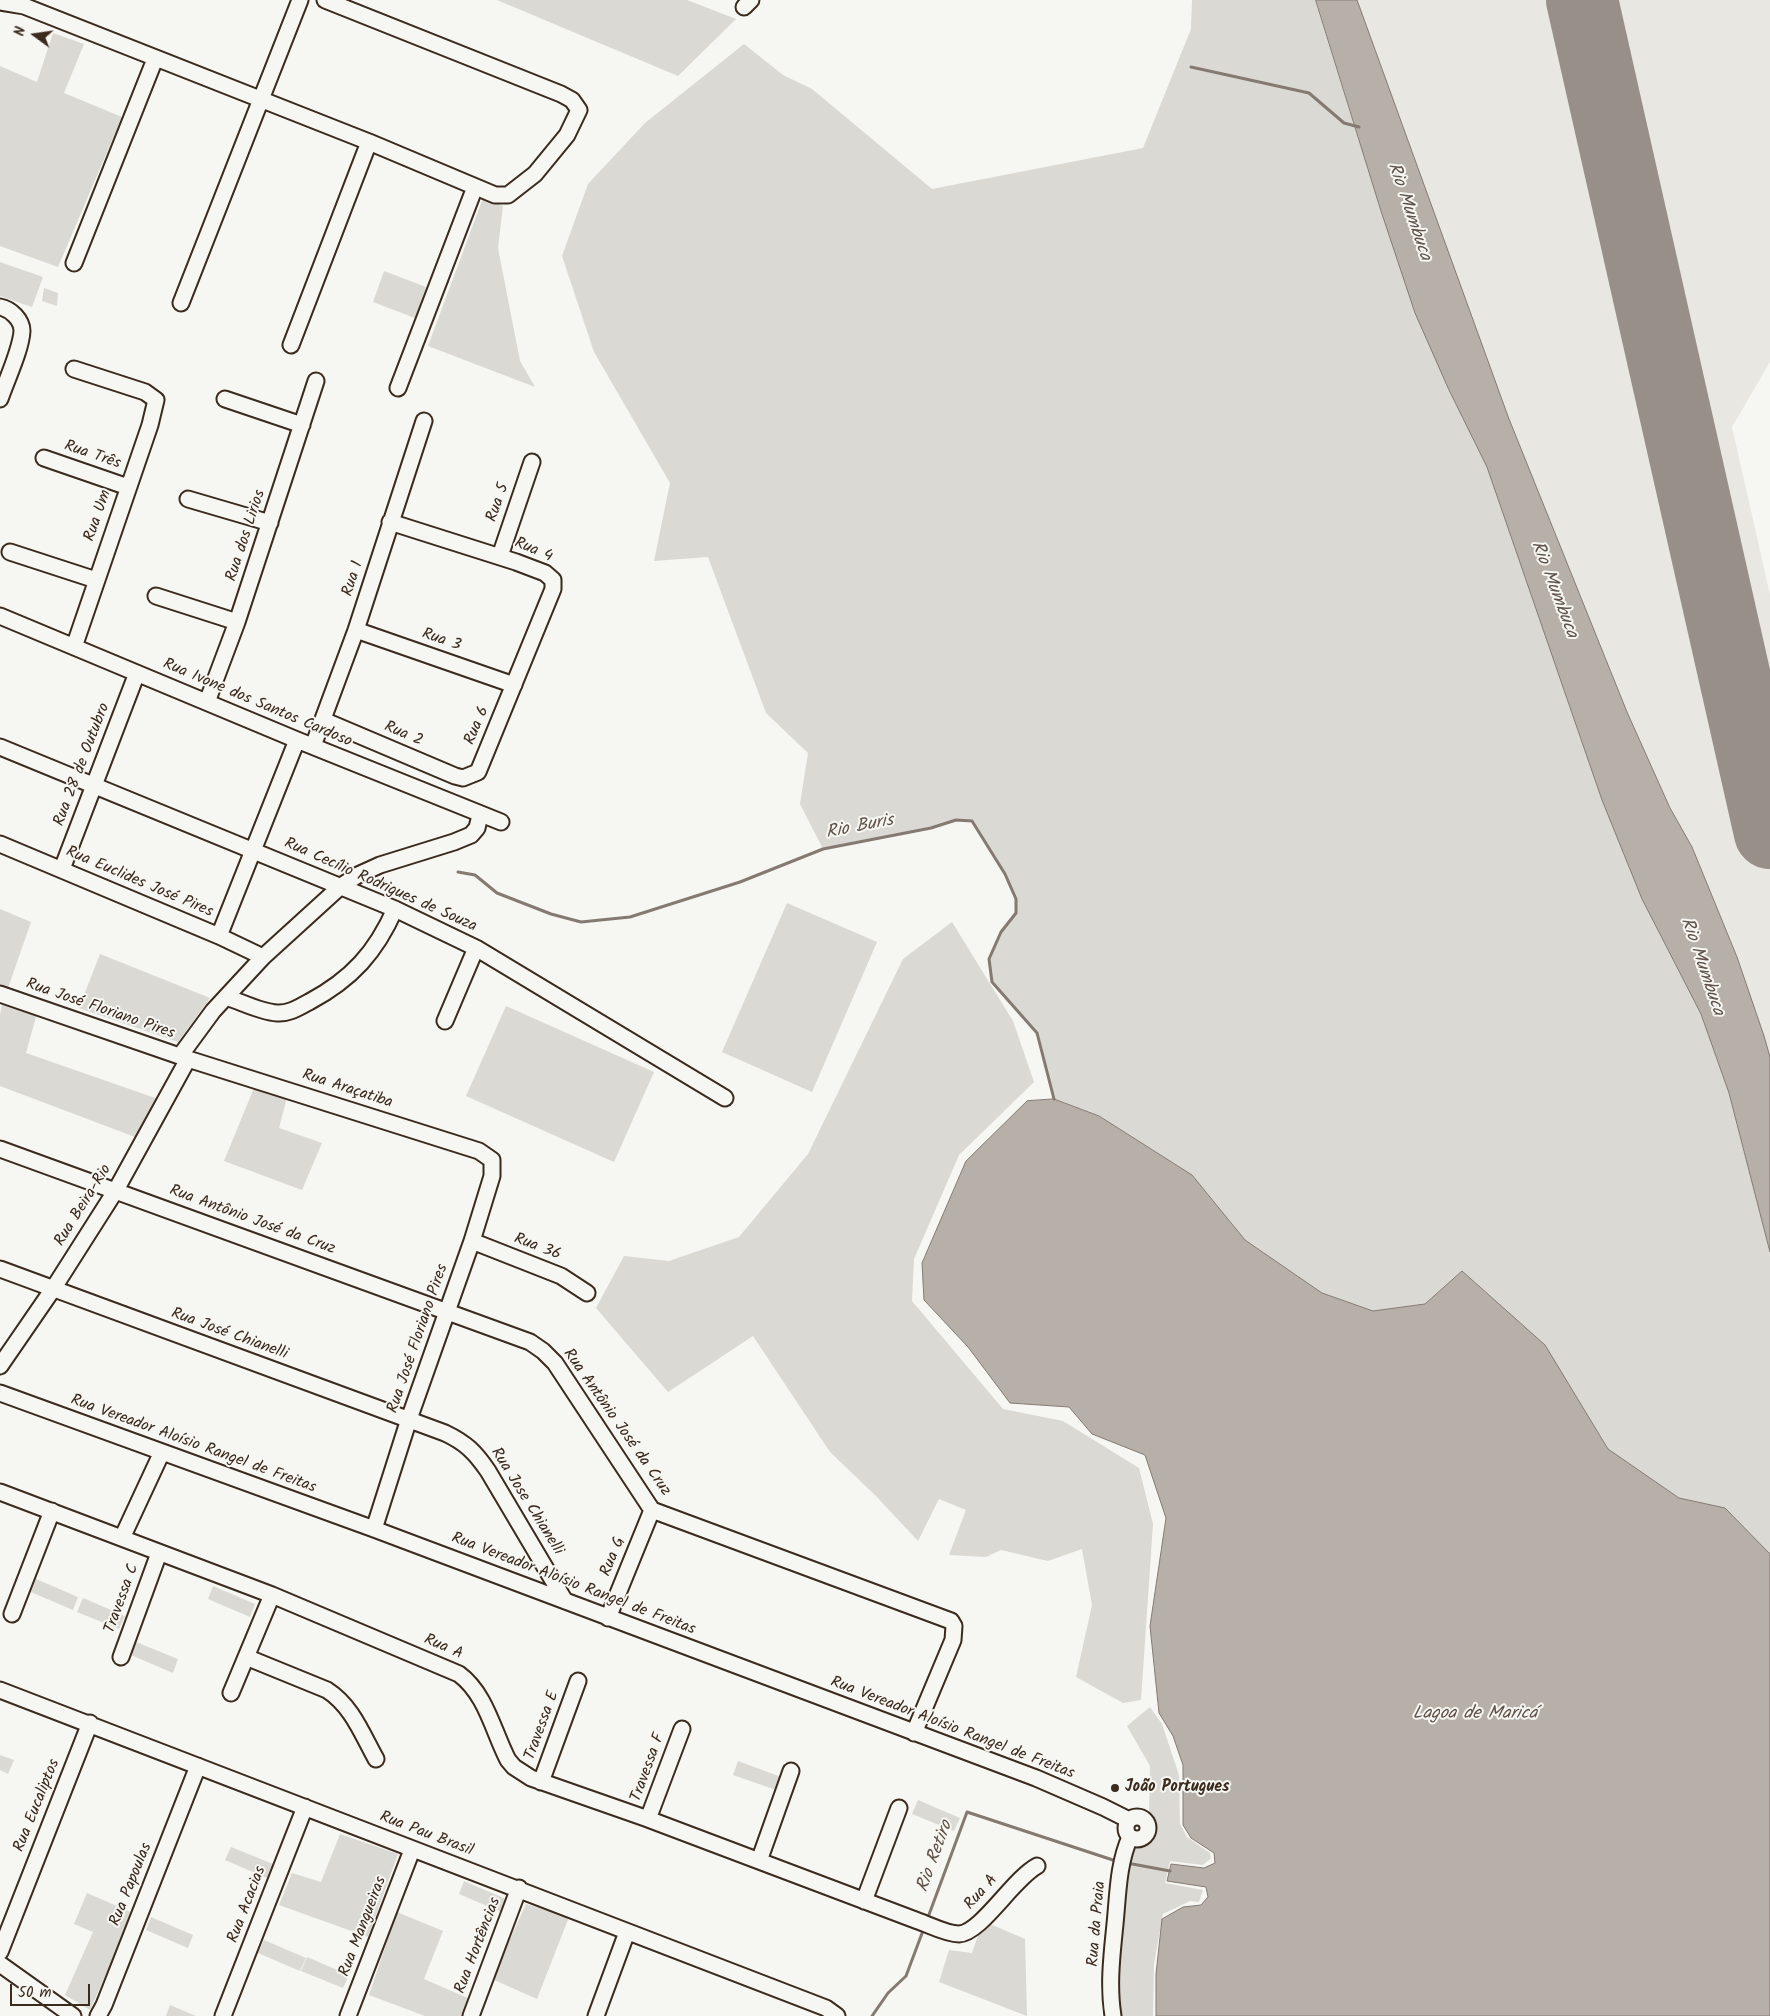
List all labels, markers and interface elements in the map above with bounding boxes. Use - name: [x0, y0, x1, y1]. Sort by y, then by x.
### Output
- north arrow: [10, 10, 60, 60]
- text: N: [9, 24, 32, 38]
- water label: Rio Mumbuca: [1381, 160, 1435, 264]
- street label: Rua Três: [61, 437, 123, 475]
- street label: Rua 5: [483, 481, 515, 525]
- street label: Rua Um: [81, 488, 117, 544]
- street label: Rua dos Lirios: [223, 488, 271, 584]
- street label: Rua 4: [511, 534, 555, 568]
- water label: Rio Mumbuca: [1525, 539, 1581, 641]
- street label: Rua 1: [339, 559, 369, 599]
- street label: Rua 3: [419, 625, 463, 657]
- street label: Rua Ivone dos Santos Cardoso: [160, 655, 354, 753]
- street label: Rua 28 de Outubro: [51, 701, 115, 829]
- street label: Rua 6: [461, 704, 495, 748]
- street label: Rua 2: [381, 718, 425, 752]
- water label: Rio Buris: [824, 811, 896, 845]
- street label: Rua Cecílio Rodrigues de Souza: [281, 835, 479, 937]
- street label: Rua Euclides José Pires: [62, 843, 216, 923]
- water label: Rio Mumbuca: [1674, 915, 1728, 1019]
- street label: Rua José Floriano Pires: [23, 976, 177, 1044]
- street label: Rua Araçatiba: [299, 1066, 395, 1114]
- street label: Rua Beira-Rio: [51, 1162, 117, 1250]
- street label: Rua Antônio José da Cruz: [166, 1182, 338, 1260]
- street label: Rua 36: [511, 1230, 563, 1266]
- street label: Rua José Floriano Pires: [385, 1262, 453, 1416]
- street label: Rua José Chianelli: [168, 1305, 290, 1365]
- street label: Rua Antônio José da Cruz: [558, 1346, 674, 1500]
- street label: Rua Vereador Aloísio Rangel de Freitas: [68, 1392, 318, 1498]
- street label: Rua Jose Chianelli: [485, 1445, 567, 1559]
- street label: Rua Vereador Aloísio Rangel de Freitas: [448, 1529, 698, 1641]
- street label: Rua G: [597, 1535, 631, 1579]
- street label: Travessa C: [102, 1562, 144, 1636]
- street label: Rua A: [421, 1631, 465, 1665]
- street label: Rua Vereador Aloísio Rangel de Freitas: [827, 1673, 1077, 1785]
- street label: Travessa E: [522, 1689, 564, 1763]
- water label: Lagoa de Maricá: [1413, 1704, 1537, 1726]
- street label: Travessa F: [628, 1731, 670, 1805]
- street label: Rua Eucaliptos: [11, 1757, 65, 1855]
- place label: João Portugues: [1125, 1778, 1229, 1798]
- marker: João Portugues: [1109, 1782, 1121, 1794]
- street label: Rua Pau Brasil: [376, 1808, 476, 1862]
- water label: Rio Retiro: [913, 1818, 959, 1896]
- street label: Rua Papoulas: [107, 1841, 157, 1929]
- street label: Rua Acacias: [225, 1864, 271, 1946]
- street label: Rua A: [961, 1871, 1003, 1915]
- street label: Rua Mangueiras: [336, 1874, 392, 1980]
- street label: Rua da Praia: [1085, 1880, 1111, 1968]
- street label: Rua Hortências: [452, 1895, 506, 1997]
- scale bar: [12, 1974, 92, 2006]
- text: 50 m: [18, 1981, 52, 2005]

